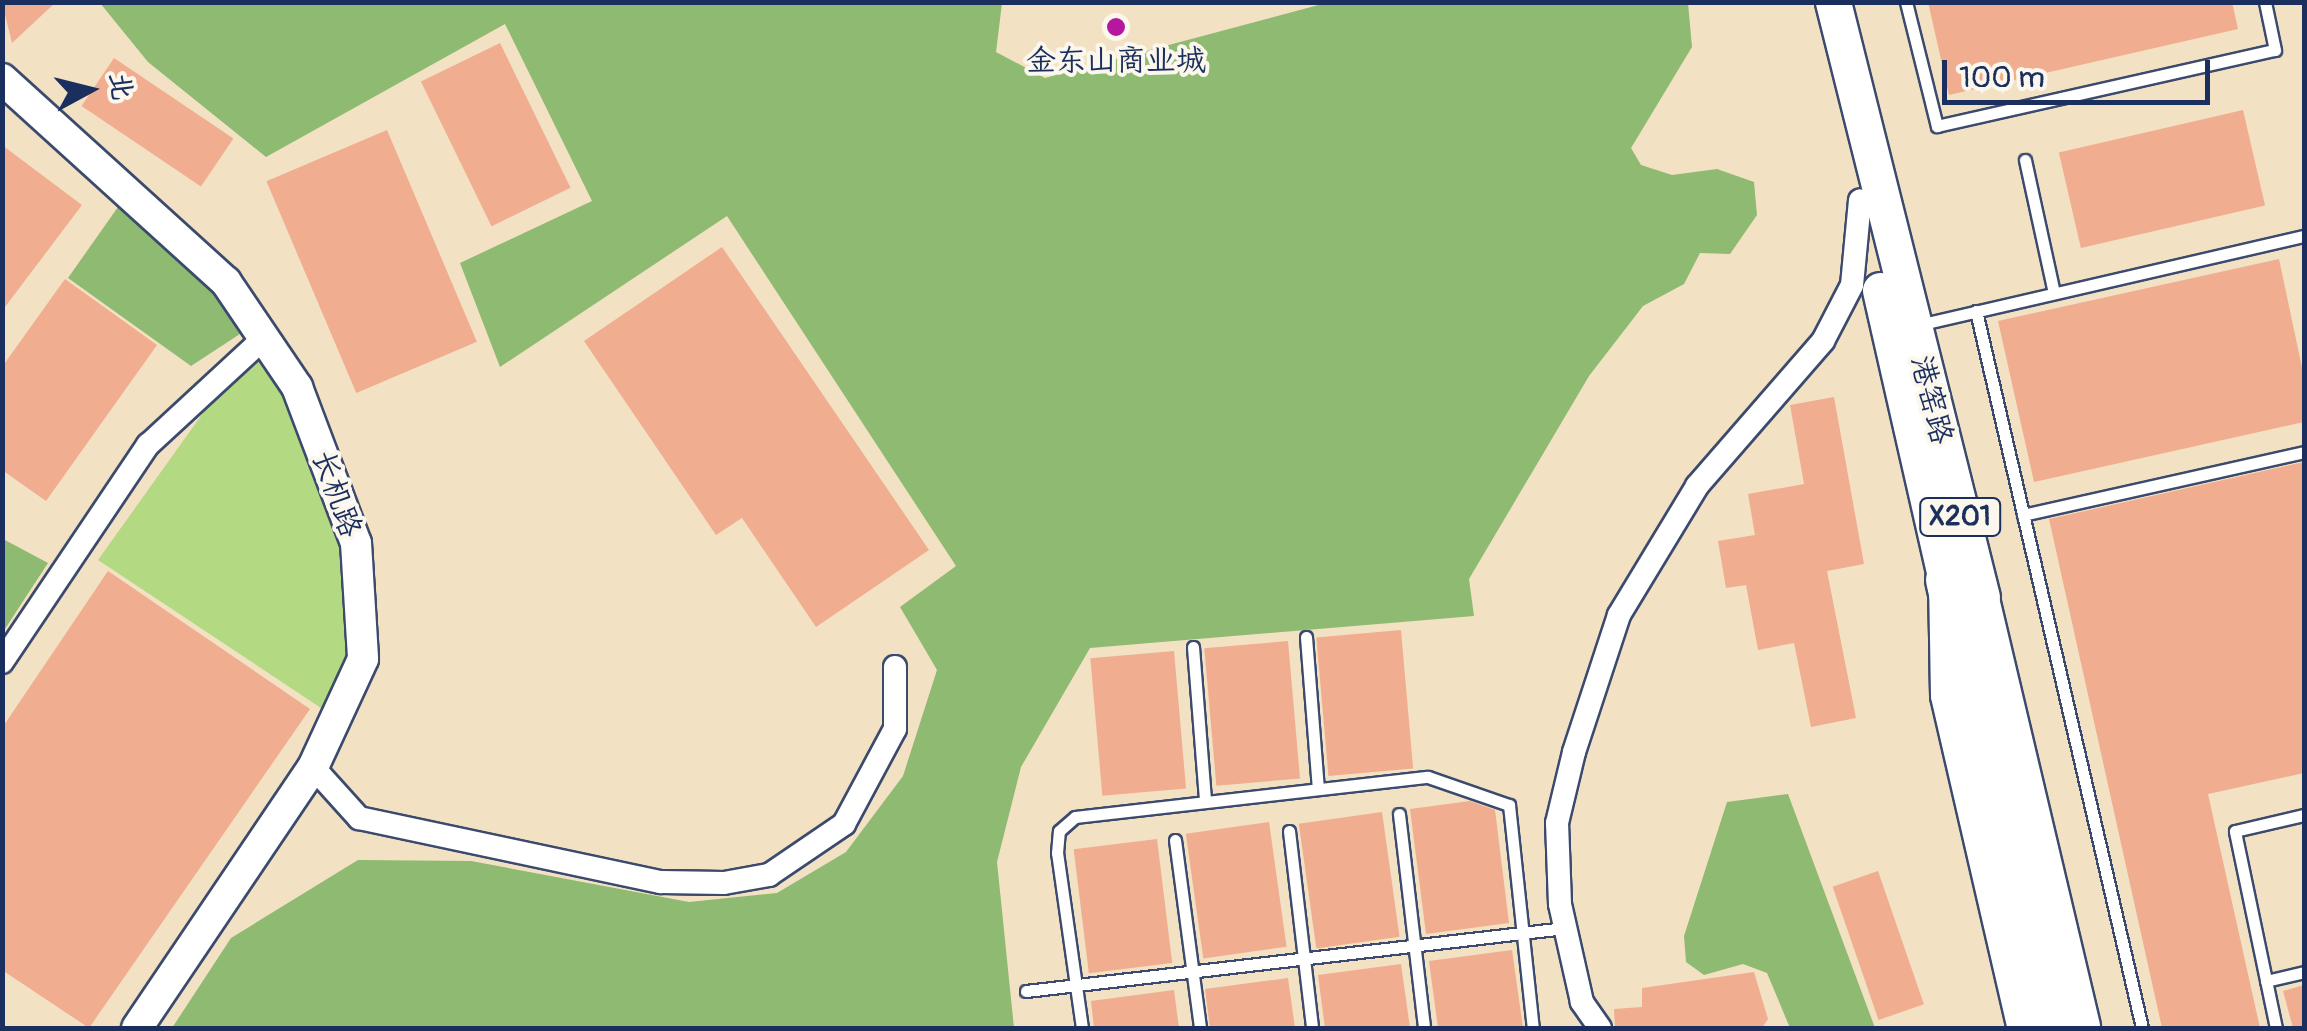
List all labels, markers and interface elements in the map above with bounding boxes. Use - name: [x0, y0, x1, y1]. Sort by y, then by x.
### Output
- marker: 金东山商业城: [1105, 16, 1127, 38]
- north arrow: [40, 40, 140, 140]
- scale bar: [1947, 40, 2214, 102]
- place label: 金东山商业城: [1026, 43, 1206, 79]
- text: 100 m: [1959, 59, 2045, 96]
- text: 北: [101, 70, 139, 102]
- street label: 港窑路: [1903, 352, 1959, 448]
- street label: 长机路: [304, 446, 368, 542]
- road number: X201: [1918, 494, 2002, 540]

